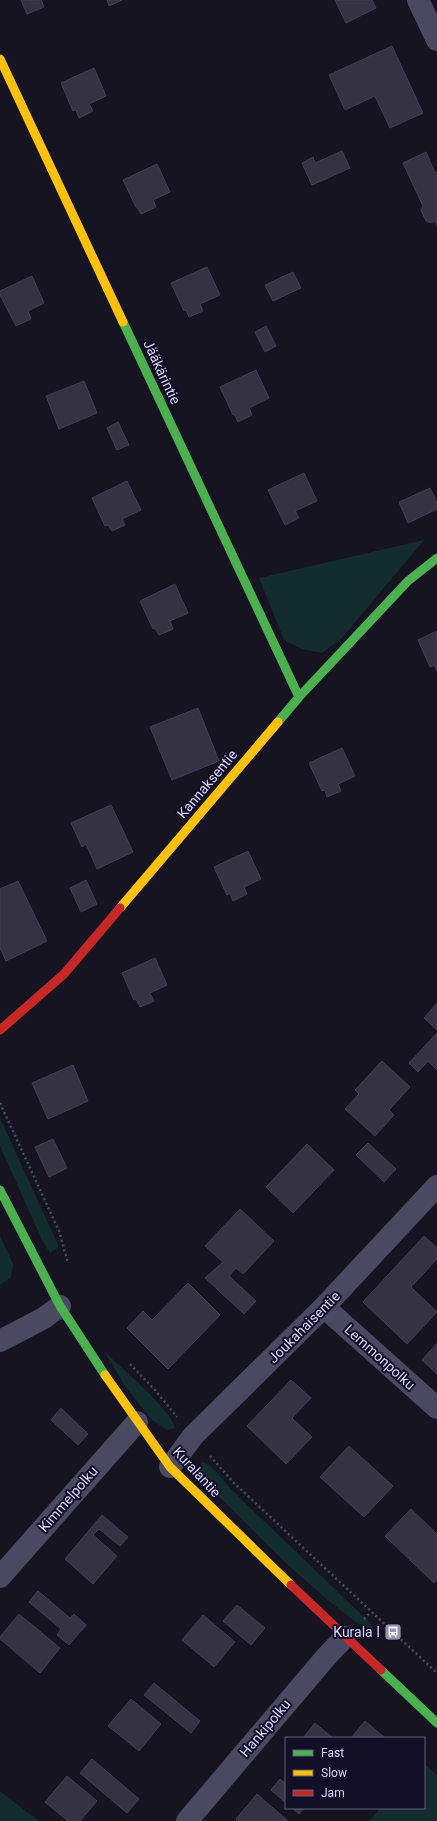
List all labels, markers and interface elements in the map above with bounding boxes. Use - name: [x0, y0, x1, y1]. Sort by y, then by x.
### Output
- street label: Jääkärintie: [140, 337, 184, 407]
- street label: Kannaksentie: [174, 747, 240, 821]
- street label: Joukahaisentie: [265, 1288, 343, 1366]
- street label: Lemmonpolku: [341, 1321, 419, 1393]
- street label: Kuralantie: [170, 1444, 224, 1500]
- street label: Kimmelpolku: [35, 1463, 101, 1535]
- bus stop icon: Kurala I: [383, 1622, 403, 1642]
- place label: Kurala I: [333, 1624, 380, 1640]
- street label: Hankipolku: [236, 1696, 294, 1760]
- legend: [285, 1737, 425, 1809]
- text: Fast: [321, 1746, 344, 1760]
- text: Slow: [321, 1766, 347, 1780]
- text: Jam: [321, 1786, 345, 1800]

